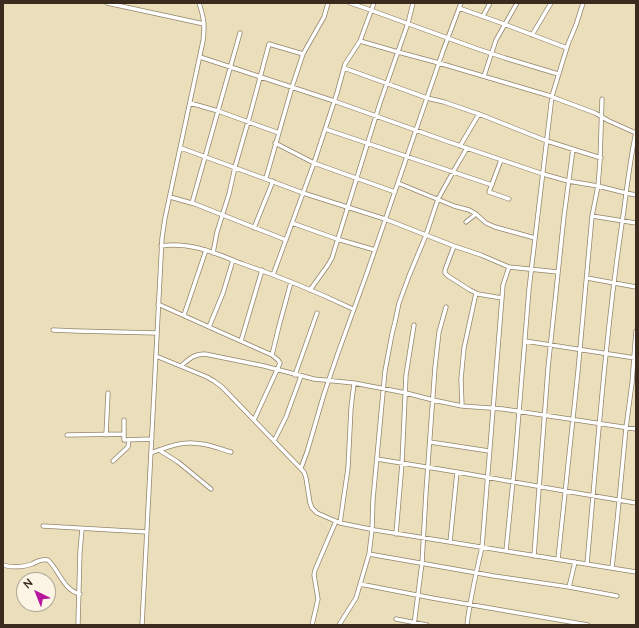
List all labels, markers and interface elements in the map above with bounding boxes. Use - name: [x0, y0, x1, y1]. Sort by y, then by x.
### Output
- north arrow: [16, 572, 56, 612]
- text: N: [21, 576, 36, 591]

